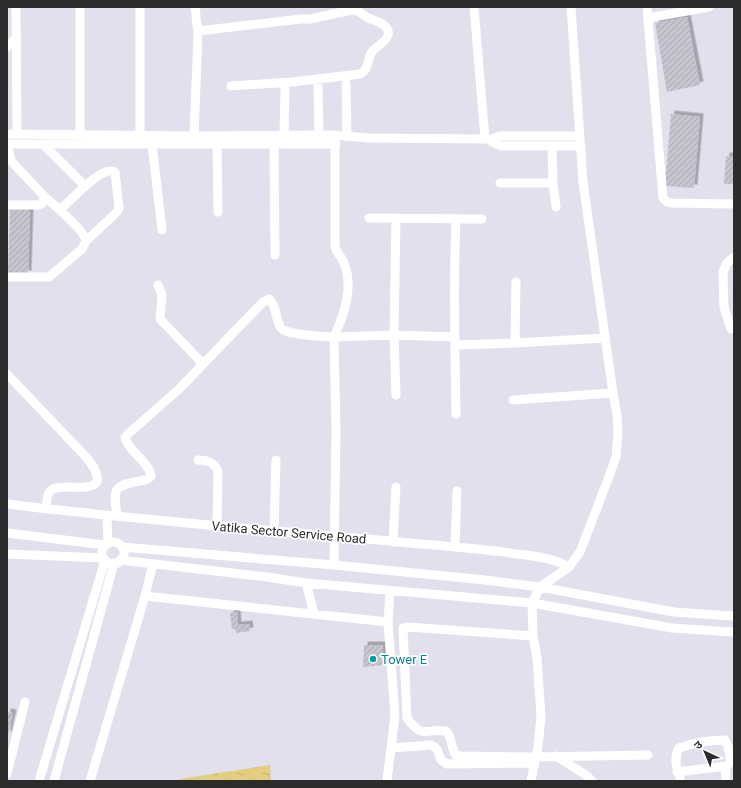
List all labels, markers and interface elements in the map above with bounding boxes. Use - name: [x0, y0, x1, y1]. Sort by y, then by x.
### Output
- street label: Vatika Sector Service Road: [211, 518, 367, 547]
- place label: Tower E: [381, 652, 427, 667]
- marker: Tower E: [368, 654, 378, 664]
- north arrow: [685, 732, 725, 772]
- text: उ: [692, 738, 706, 752]

